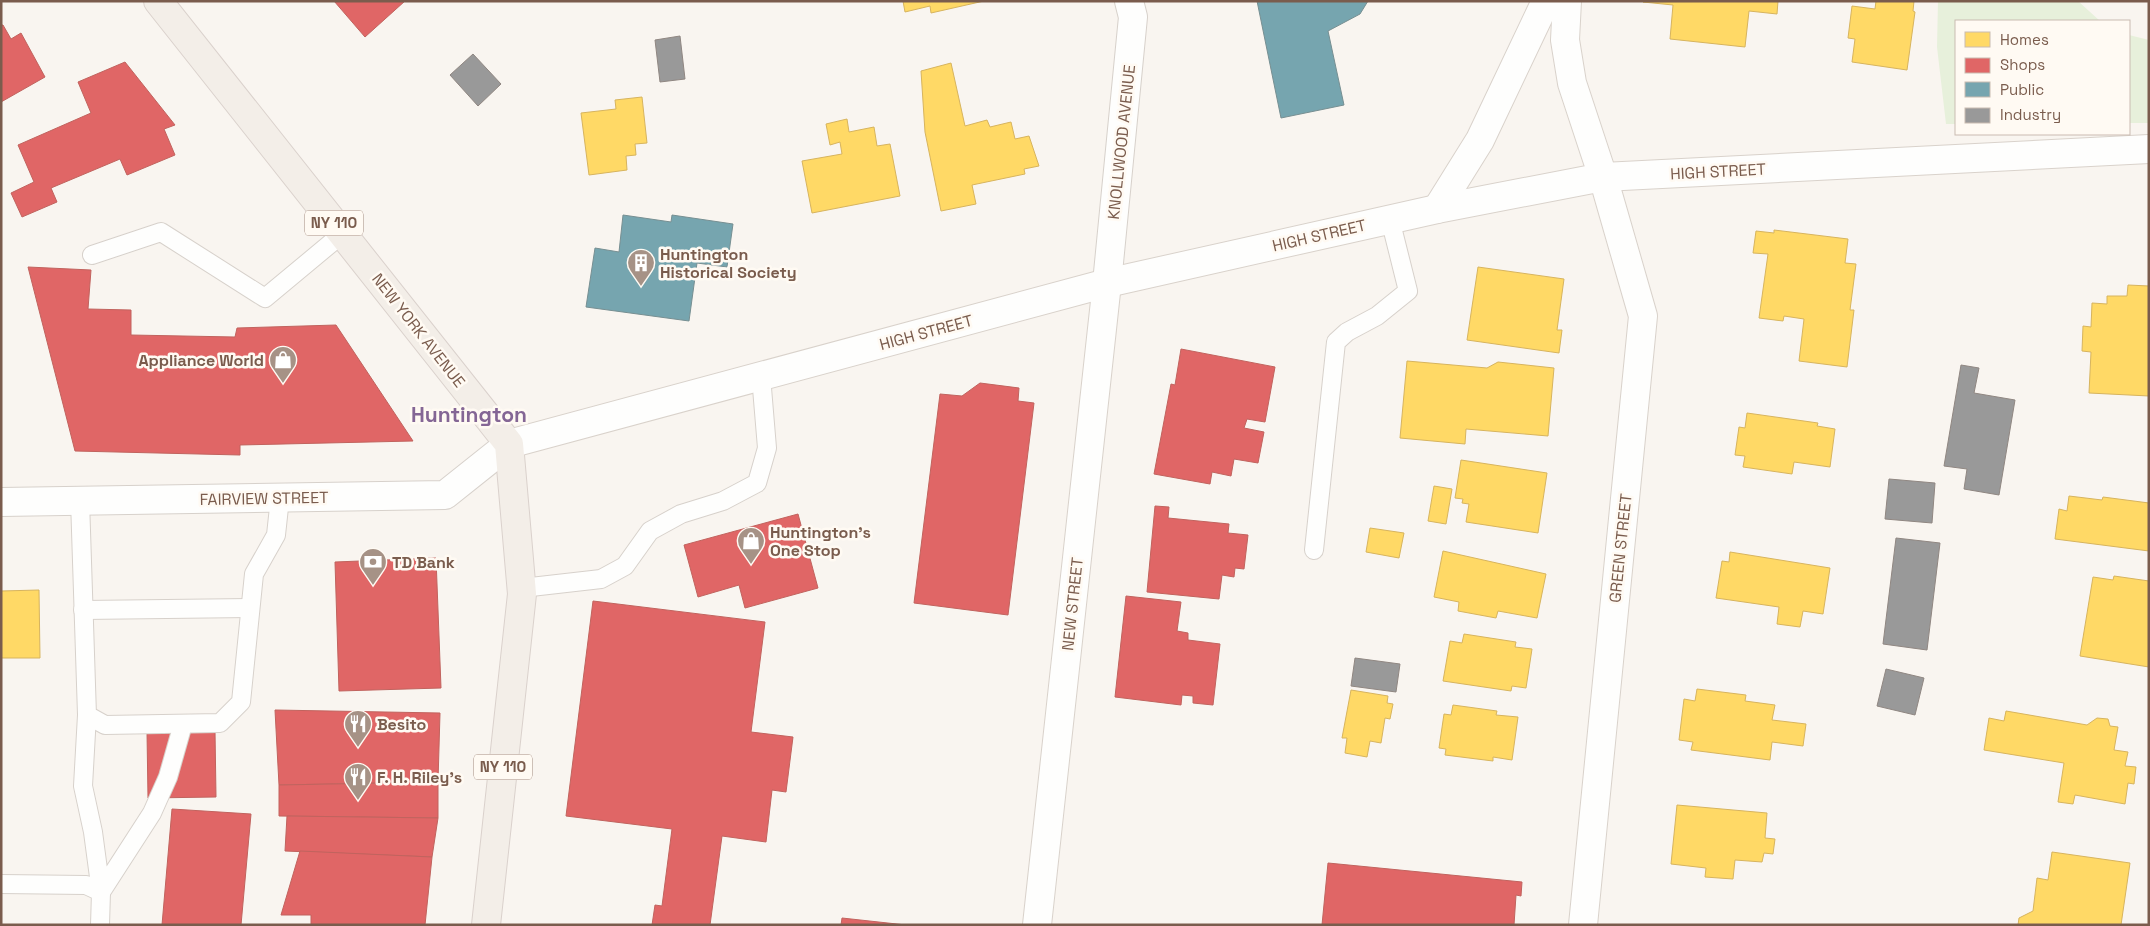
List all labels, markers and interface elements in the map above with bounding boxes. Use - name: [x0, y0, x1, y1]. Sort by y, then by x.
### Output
- legend: [1955, 20, 2130, 135]
- text: Homes: [2000, 30, 2049, 49]
- text: Shops: [2000, 55, 2045, 74]
- street label: KNOLLWOOD AVENUE: [1103, 63, 1140, 221]
- text: Public: [2000, 80, 2044, 99]
- text: Industry: [2000, 105, 2061, 124]
- street label: HIGH STREET: [1670, 159, 1766, 184]
- road number: NY 110: [305, 210, 363, 236]
- street label: HIGH STREET: [1270, 214, 1368, 256]
- place label: Huntington Historical Society: [660, 244, 797, 283]
- building icon: Huntington Historical Society: [626, 248, 656, 287]
- street label: NEW YORK AVENUE: [367, 269, 470, 392]
- street label: HIGH STREET: [877, 310, 975, 355]
- shop icon: Appliance World: [268, 345, 298, 384]
- place label: Appliance World: [138, 350, 264, 371]
- district label: Huntington: [411, 401, 527, 428]
- street label: FAIRVIEW STREET: [199, 487, 329, 510]
- street label: GREEN STREET: [1604, 492, 1637, 604]
- place label: Huntington's One Stop: [770, 522, 871, 561]
- shop icon: Huntington's One Stop: [736, 526, 766, 565]
- bank icon: TD Bank: [358, 547, 388, 586]
- place label: TD Bank: [392, 552, 455, 573]
- street label: NEW STREET: [1057, 556, 1088, 652]
- restaurant icon: Besito: [343, 709, 373, 748]
- place label: Besito: [377, 714, 427, 735]
- road number: NY 110: [474, 754, 532, 780]
- restaurant icon: F. H. Riley's: [343, 762, 373, 801]
- place label: F. H. Riley's: [377, 767, 462, 788]

